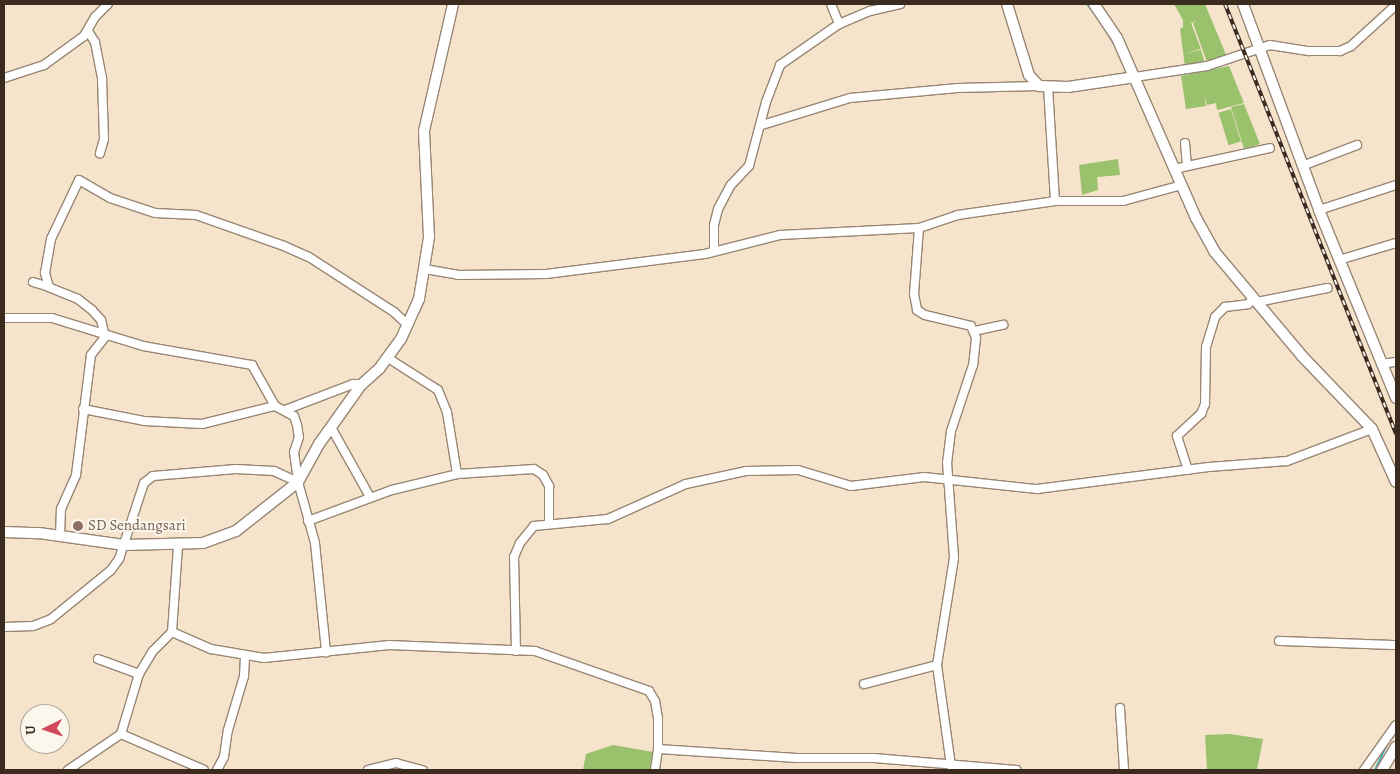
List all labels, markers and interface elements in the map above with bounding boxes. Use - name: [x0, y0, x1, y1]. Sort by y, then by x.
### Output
- place label: SD Sendangsari: [88, 517, 186, 535]
- marker: SD Sendangsari: [72, 520, 84, 532]
- north arrow: [20, 704, 70, 754]
- text: U: [21, 725, 40, 735]

